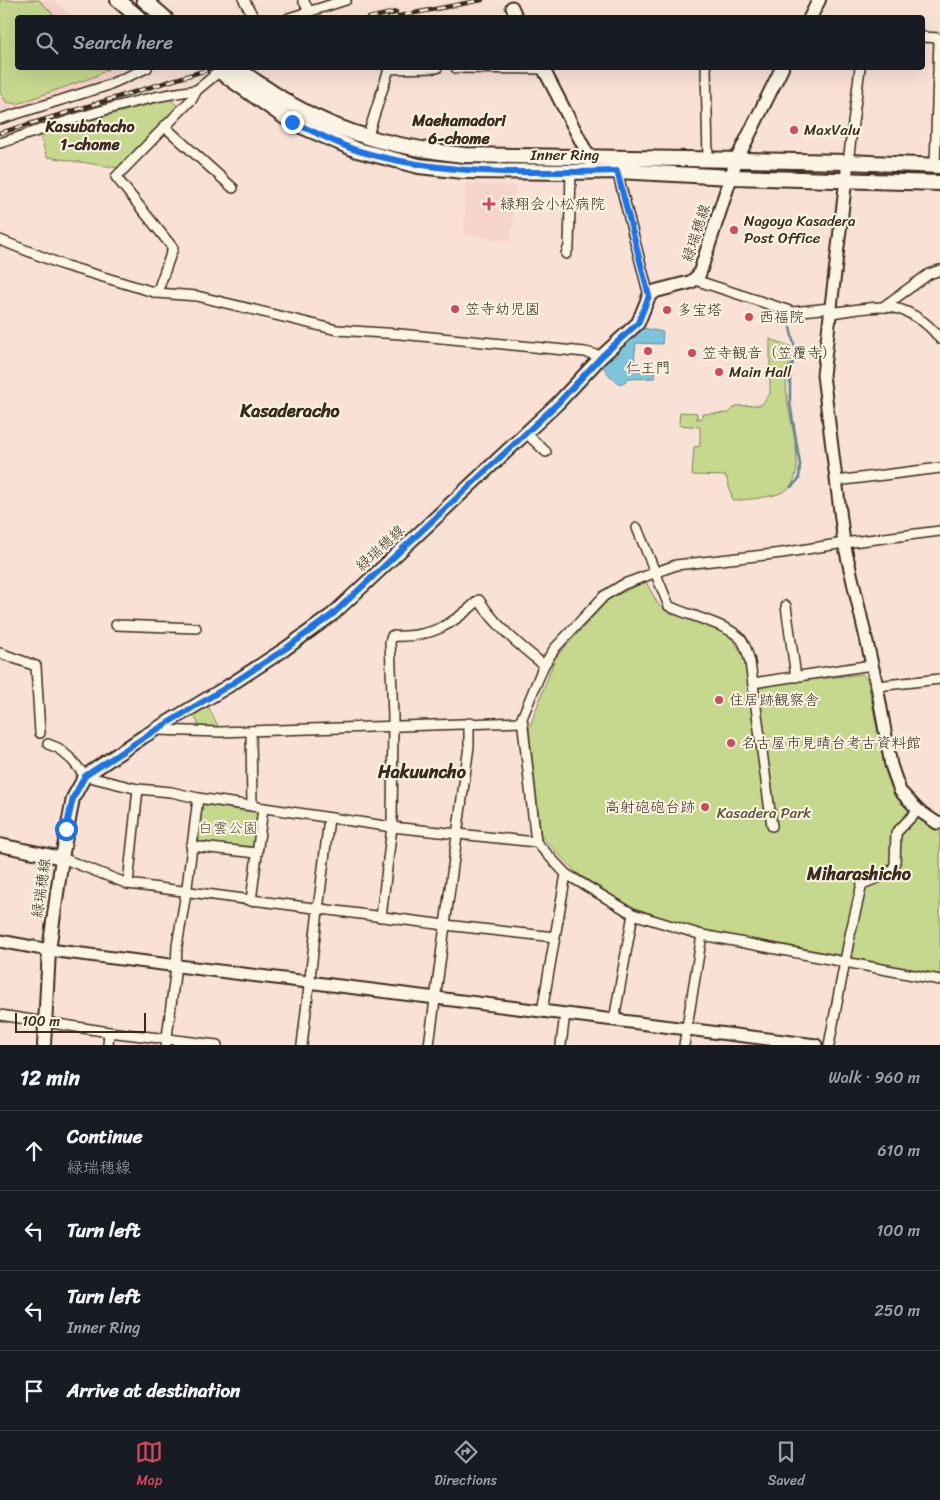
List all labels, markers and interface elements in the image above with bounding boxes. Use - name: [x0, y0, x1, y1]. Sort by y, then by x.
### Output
- search box: [15, 15, 925, 70]
- text: Search here: [73, 26, 173, 59]
- icon: search: [33, 29, 61, 57]
- district label: Maehamadori 6-chome: [411, 106, 506, 153]
- route end: [281, 111, 304, 134]
- district label: Kasubatacho 1-chome: [44, 112, 135, 159]
- place label: MaxValu: [804, 117, 860, 143]
- marker: MaxValu: [788, 124, 800, 136]
- street label: Inner Ring: [530, 142, 600, 168]
- place label: 緑翔会小松病院: [500, 191, 605, 217]
- marker: 緑翔会小松病院: [482, 197, 496, 211]
- street label: 緑瑞穂線: [674, 200, 718, 266]
- place label: Nagoya Kasadera Post Office: [744, 208, 856, 251]
- marker: Nagoya Kasadera Post Office: [728, 224, 740, 236]
- place label: 笠寺幼児園: [465, 296, 540, 322]
- place label: 多宝塔: [677, 297, 722, 323]
- marker: 笠寺幼児園: [449, 303, 461, 315]
- marker: 多宝塔: [661, 304, 673, 316]
- place label: 西福院: [759, 304, 804, 330]
- marker: 西福院: [743, 311, 755, 323]
- place label: 笠寺観音（笠覆寺）: [702, 340, 837, 366]
- marker: 仁王門: [642, 345, 654, 357]
- marker: 笠寺観音（笠覆寺）: [686, 347, 698, 359]
- place label: 仁王門: [625, 355, 671, 381]
- place label: Main Hall: [729, 359, 792, 385]
- marker: Main Hall: [713, 366, 725, 378]
- district label: Kasaderacho: [239, 395, 341, 427]
- street label: 緑瑞穂線: [349, 518, 411, 578]
- place label: 住居跡観察舎: [729, 687, 819, 713]
- marker: 住居跡観察舎: [713, 694, 725, 706]
- place label: 名古屋市見晴台考古資料館: [741, 730, 921, 756]
- marker: 名古屋市見晴台考古資料館: [725, 737, 737, 749]
- district label: Hakuuncho: [377, 756, 467, 788]
- place label: 高射砲砲台跡: [605, 794, 695, 820]
- park label: Kasadera Park: [717, 800, 811, 826]
- marker: 高射砲砲台跡: [699, 801, 711, 813]
- park label: 白雲公園: [198, 815, 258, 841]
- route start: [55, 818, 78, 841]
- street label: 緑瑞穂線: [24, 856, 58, 920]
- district label: Miharashicho: [806, 858, 912, 890]
- text: 100 m: [22, 1009, 60, 1034]
- scale bar: [15, 1010, 146, 1033]
- text: 12 min: [20, 1059, 80, 1097]
- text: Walk · 960 m: [828, 1063, 920, 1092]
- text: Continue: [67, 1120, 143, 1153]
- text: 610 m: [877, 1136, 920, 1165]
- icon: ahead: [20, 1137, 48, 1165]
- text: 緑瑞穂線: [67, 1153, 131, 1182]
- text: Turn left: [67, 1214, 140, 1247]
- text: 100 m: [876, 1216, 920, 1245]
- icon: left: [20, 1217, 48, 1245]
- text: Turn left: [67, 1280, 140, 1313]
- text: 250 m: [874, 1296, 920, 1325]
- icon: left: [20, 1297, 48, 1325]
- text: Inner Ring: [67, 1313, 140, 1342]
- text: Arrive at destination: [67, 1374, 240, 1407]
- icon: arrive: [20, 1377, 48, 1405]
- tab: Map: [135, 1438, 163, 1493]
- tab: Directions: [434, 1438, 497, 1493]
- tab: Saved: [768, 1438, 805, 1493]

